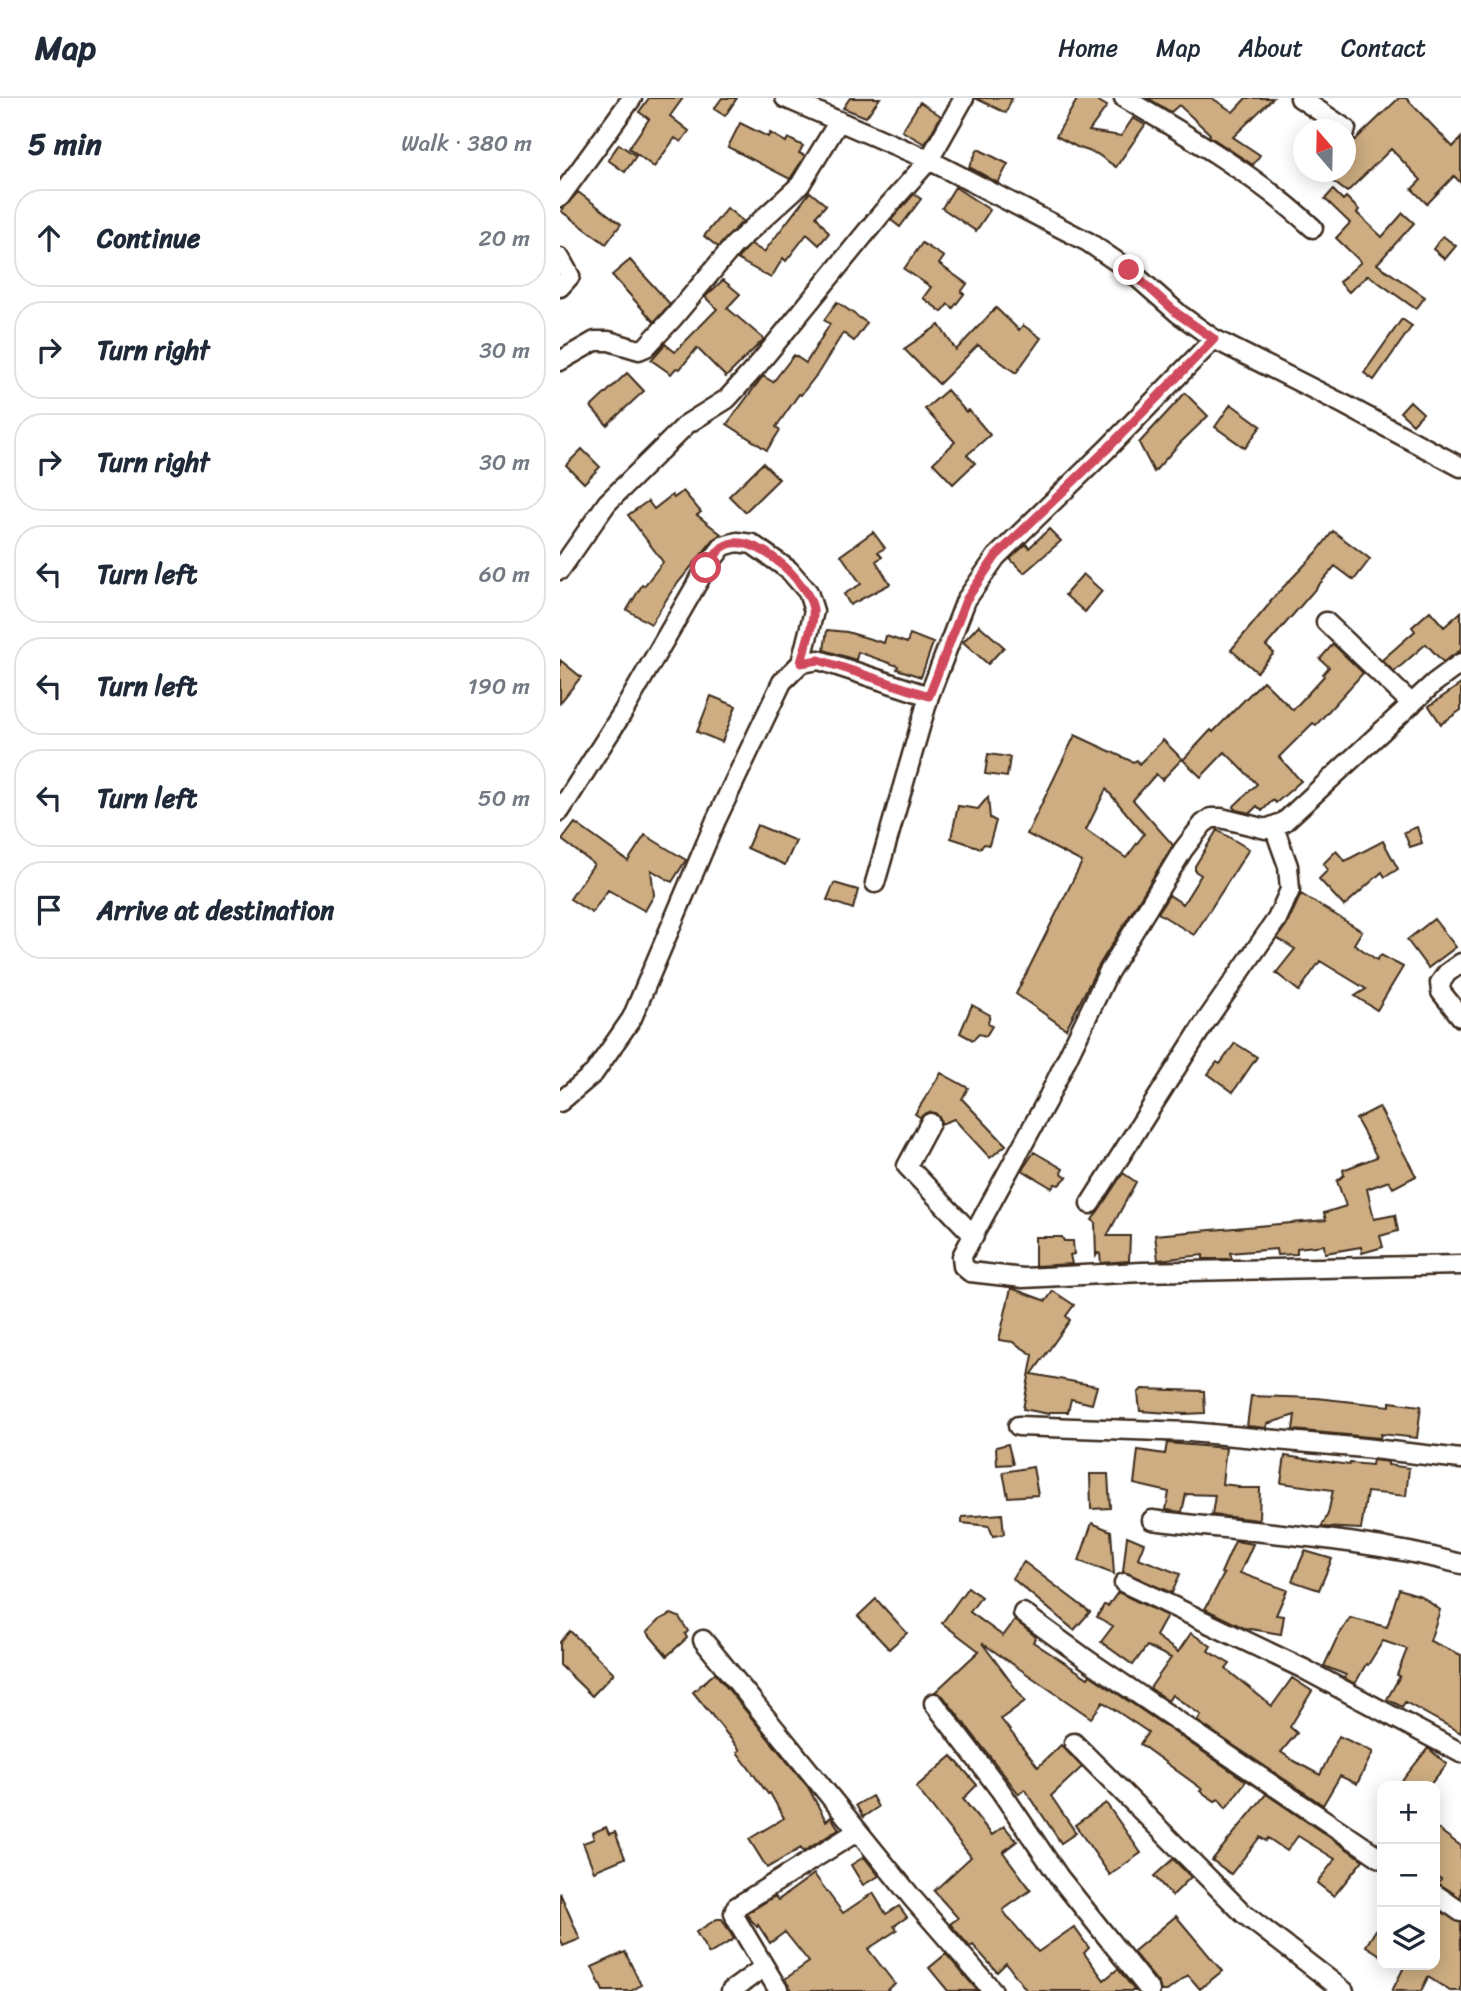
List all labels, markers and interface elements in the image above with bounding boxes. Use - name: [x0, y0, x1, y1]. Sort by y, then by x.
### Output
- text: Map: [35, 19, 96, 77]
- text: Home: [1058, 27, 1118, 69]
- text: Map: [1156, 27, 1200, 69]
- text: About: [1238, 27, 1303, 69]
- text: Contact: [1341, 27, 1426, 69]
- text: 5 min: [28, 117, 102, 171]
- north arrow: [1293, 119, 1356, 182]
- text: Walk · 380 m: [401, 123, 532, 164]
- text: Continue: [97, 215, 200, 261]
- text: 20 m: [479, 218, 530, 259]
- icon: ahead: [30, 219, 68, 257]
- route end: [1113, 254, 1144, 285]
- text: Turn right: [97, 327, 210, 373]
- text: 30 m: [479, 330, 530, 371]
- icon: right: [30, 331, 68, 369]
- text: Turn right: [97, 439, 210, 485]
- text: 30 m: [479, 442, 530, 483]
- icon: right: [30, 443, 68, 481]
- text: Turn left: [97, 551, 197, 597]
- route start: [690, 552, 721, 583]
- text: 60 m: [479, 554, 530, 595]
- icon: left: [30, 555, 68, 593]
- text: Turn left: [97, 663, 197, 709]
- text: 190 m: [468, 666, 530, 707]
- icon: left: [30, 667, 68, 705]
- text: Turn left: [97, 775, 197, 821]
- text: 50 m: [478, 778, 530, 819]
- icon: left: [30, 779, 68, 817]
- text: Arrive at destination: [97, 887, 334, 933]
- icon: arrive: [30, 891, 68, 929]
- map controls: [1377, 1781, 1440, 1970]
- button: +: [1377, 1781, 1440, 1844]
- button: −: [1377, 1844, 1440, 1907]
- button: layers: [1377, 1907, 1440, 1970]

